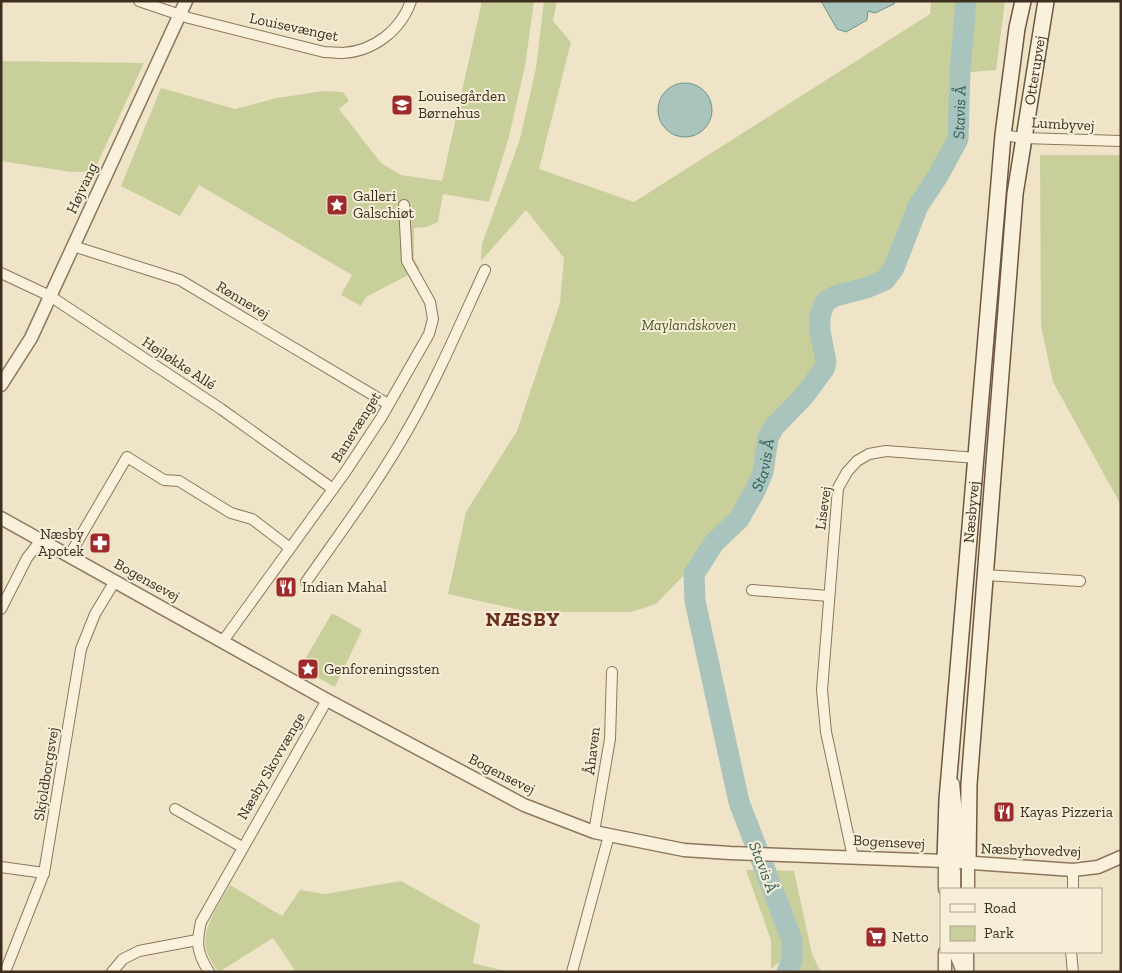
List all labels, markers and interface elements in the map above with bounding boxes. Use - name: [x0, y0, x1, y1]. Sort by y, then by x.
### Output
- street label: Louisevænget: [248, 9, 340, 45]
- street label: Otterupvej: [1020, 34, 1049, 106]
- water label: Stavis Å: [949, 85, 970, 139]
- place label: Louisegården Børnehus: [418, 87, 506, 122]
- school or university icon: Louisegården Børnehus: [390, 93, 414, 117]
- street label: Lumbyvej: [1031, 113, 1095, 135]
- street label: Højvang: [62, 160, 102, 216]
- place label: Galleri Galschiøt: [353, 187, 414, 222]
- place icon: Galleri Galschiøt: [325, 193, 349, 217]
- street label: Rønnevej: [213, 277, 273, 323]
- park label: Maylandskoven: [642, 316, 737, 334]
- street label: Højløkke Allé: [139, 332, 219, 394]
- street label: Banevænget: [327, 388, 385, 466]
- water label: Stavis Å: [747, 437, 778, 494]
- street label: Næsbyvej: [960, 480, 983, 544]
- street label: Lisevej: [811, 485, 835, 531]
- place label: Næsby Apotek: [38, 525, 84, 560]
- pharmacy icon: Næsby Apotek: [88, 531, 112, 555]
- street label: Bogensevej: [111, 555, 183, 605]
- restaurant icon: Indian Mahal: [274, 575, 298, 599]
- place label: Indian Mahal: [302, 578, 387, 596]
- district label: NÆSBY: [486, 607, 560, 631]
- place icon: Genforeningssten: [296, 657, 320, 681]
- place label: Genforeningssten: [324, 660, 440, 678]
- street label: Næsby Skovvænge: [233, 709, 309, 823]
- street label: Skjoldborgsvej: [30, 726, 62, 822]
- street label: Åhaven: [580, 726, 604, 776]
- street label: Bogensevej: [466, 750, 538, 798]
- restaurant icon: Kayas Pizzeria: [992, 800, 1016, 824]
- place label: Kayas Pizzeria: [1020, 803, 1113, 821]
- street label: Bogensevej: [852, 831, 926, 853]
- water label: Stavis Å: [745, 839, 782, 896]
- street label: Næsbyhovedvej: [980, 839, 1082, 861]
- legend: [940, 888, 1102, 953]
- text: Road: [984, 899, 1017, 917]
- text: Park: [984, 924, 1014, 942]
- supermarket icon: Netto: [864, 925, 888, 949]
- place label: Netto: [892, 928, 929, 946]

